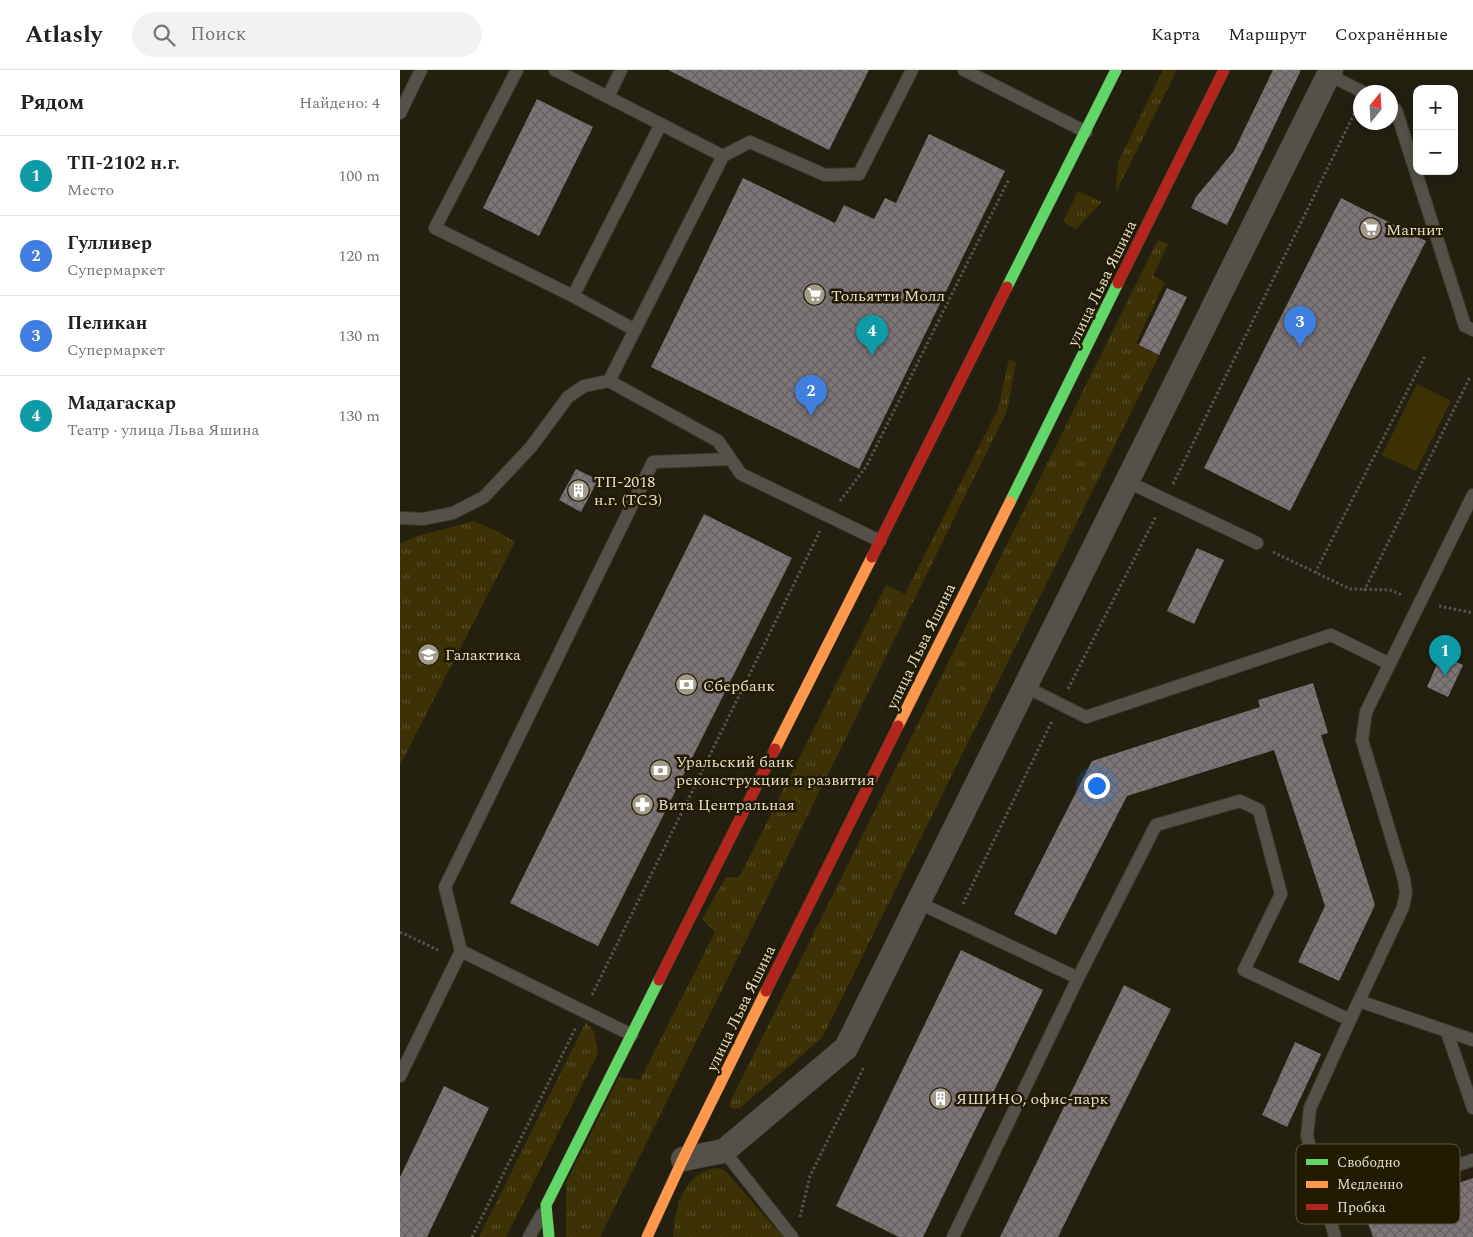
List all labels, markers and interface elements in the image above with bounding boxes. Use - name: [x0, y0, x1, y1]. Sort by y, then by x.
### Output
- search box: [132, 12, 482, 57]
- text: Atlasly: [25, 17, 102, 53]
- text: Поиск: [190, 20, 246, 49]
- icon: search: [150, 21, 178, 49]
- text: Карта: [1151, 21, 1200, 48]
- text: Маршрут: [1228, 21, 1307, 48]
- text: Сохранённые: [1335, 21, 1448, 48]
- north arrow: [1353, 85, 1398, 130]
- map controls: [1413, 85, 1458, 175]
- button: +: [1413, 85, 1458, 130]
- text: Рядом: [20, 87, 84, 119]
- text: Найдено: 4: [299, 91, 380, 115]
- button: −: [1413, 130, 1458, 175]
- text: ТП-2102 н.г.: [67, 149, 180, 178]
- text: 1: [32, 164, 40, 188]
- text: 100 m: [338, 164, 380, 188]
- text: Место: [67, 178, 114, 202]
- street label: улица Льва Яшина: [1060, 216, 1143, 352]
- supermarket icon: Магнит: [1358, 217, 1382, 241]
- place label: Магнит: [1386, 218, 1444, 242]
- text: Гулливер: [67, 229, 152, 258]
- text: 2: [32, 244, 40, 268]
- text: 120 m: [338, 244, 380, 268]
- text: Супермаркет: [67, 258, 165, 282]
- supermarket icon: Тольятти Молл: [803, 283, 827, 307]
- place label: Тольятти Молл: [831, 284, 945, 308]
- pin: 3: [1284, 306, 1316, 347]
- text: Пеликан: [67, 309, 147, 338]
- pin: 4: [856, 315, 888, 356]
- text: 3: [32, 324, 40, 348]
- text: 130 m: [338, 324, 380, 348]
- text: Супермаркет: [67, 338, 165, 362]
- pin: 2: [795, 375, 827, 416]
- text: Мадагаскар: [67, 389, 176, 418]
- text: 4: [32, 404, 40, 428]
- text: 130 m: [338, 404, 380, 428]
- text: Театр · улица Льва Яшина: [67, 418, 259, 442]
- place label: ТП-2018 н.г. (ТСЗ): [594, 470, 662, 512]
- building icon: ТП-2018 н.г. (ТСЗ): [566, 478, 590, 502]
- street label: улица Льва Яшина: [879, 579, 962, 715]
- pin: 1: [1429, 635, 1461, 676]
- school or university icon: Галактика: [417, 642, 441, 666]
- place label: Галактика: [445, 643, 521, 667]
- bank icon: Сбербанк: [675, 673, 699, 697]
- place label: Сбербанк: [703, 674, 775, 698]
- place label: Уральский банк реконструкции и развития: [676, 750, 875, 792]
- bank icon: Уральский банк реконструкции и развития: [648, 758, 672, 782]
- your location: [1084, 773, 1110, 799]
- pharmacy icon: Вита Центральная: [630, 792, 654, 816]
- place label: Вита Центральная: [658, 793, 795, 817]
- street label: улица Льва Яшина: [699, 941, 782, 1077]
- building icon: ЯШИНО, офис-парк: [928, 1086, 952, 1110]
- place label: ЯШИНО, офис-парк: [956, 1087, 1108, 1111]
- legend: [1296, 1144, 1460, 1224]
- text: Свободно: [1337, 1152, 1400, 1173]
- text: Медленно: [1337, 1174, 1403, 1195]
- text: Пробка: [1337, 1197, 1386, 1218]

